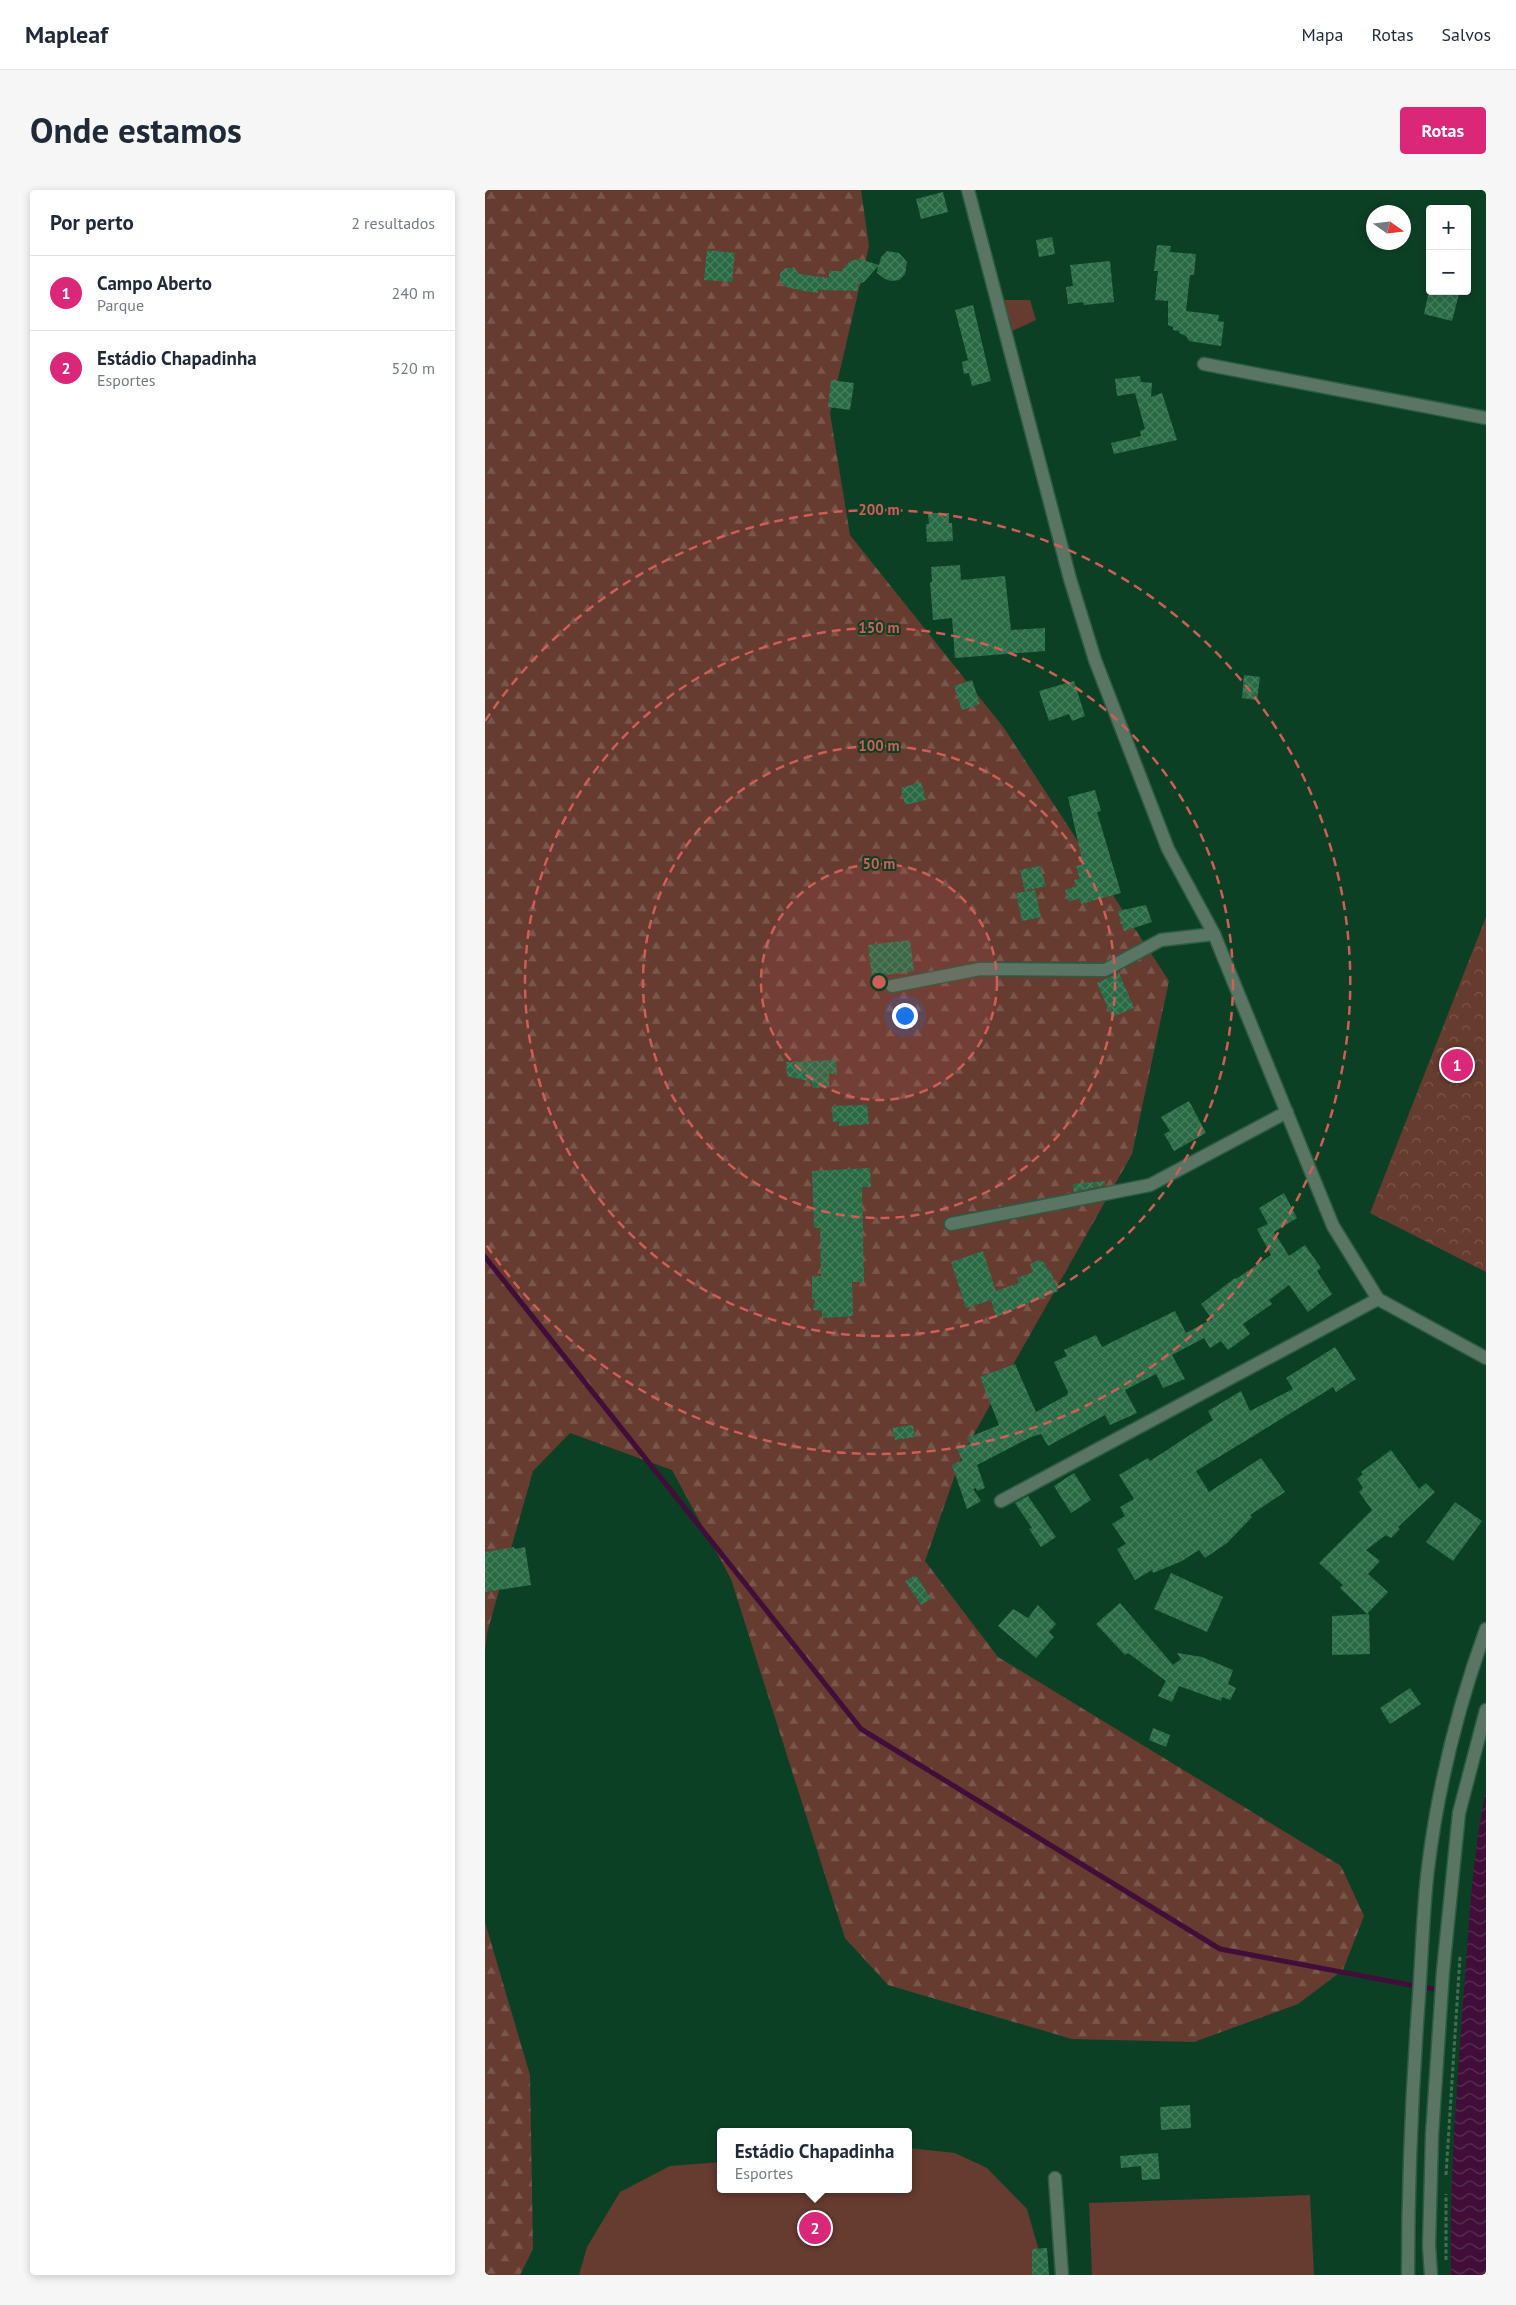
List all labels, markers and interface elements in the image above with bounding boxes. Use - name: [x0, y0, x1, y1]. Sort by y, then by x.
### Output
- text: Mapleaf: [25, 19, 108, 50]
- text: Mapa: [1302, 23, 1343, 46]
- text: Rotas: [1371, 23, 1414, 46]
- text: Salvos: [1442, 23, 1491, 46]
- text: Onde estamos: [30, 107, 242, 153]
- button: Rotas: [1400, 107, 1486, 154]
- north arrow: [1366, 205, 1411, 250]
- map controls: [1426, 205, 1471, 295]
- button: +: [1426, 205, 1471, 250]
- text: Por perto: [50, 209, 134, 236]
- text: 2 resultados: [351, 213, 435, 233]
- button: −: [1426, 250, 1471, 295]
- text: Campo Aberto: [97, 271, 212, 295]
- text: 1: [61, 283, 71, 303]
- text: 240 m: [392, 283, 435, 303]
- text: Parque: [97, 295, 144, 315]
- text: Estádio Chapadinha: [97, 346, 257, 370]
- text: 2: [61, 358, 71, 378]
- text: 520 m: [392, 358, 435, 378]
- text: Esportes: [97, 370, 156, 390]
- text: 200 m: [858, 500, 900, 519]
- text: 150 m: [858, 618, 900, 637]
- text: 100 m: [858, 736, 900, 755]
- text: 50 m: [863, 854, 895, 873]
- centre of rings: [870, 973, 888, 991]
- your location: [892, 1003, 918, 1029]
- pin: 1: [1441, 1046, 1473, 1084]
- popup: [717, 2128, 912, 2193]
- text: Estádio Chapadinha: [735, 2139, 894, 2163]
- text: Esportes: [735, 2163, 793, 2183]
- pin: 2: [799, 2209, 831, 2247]

